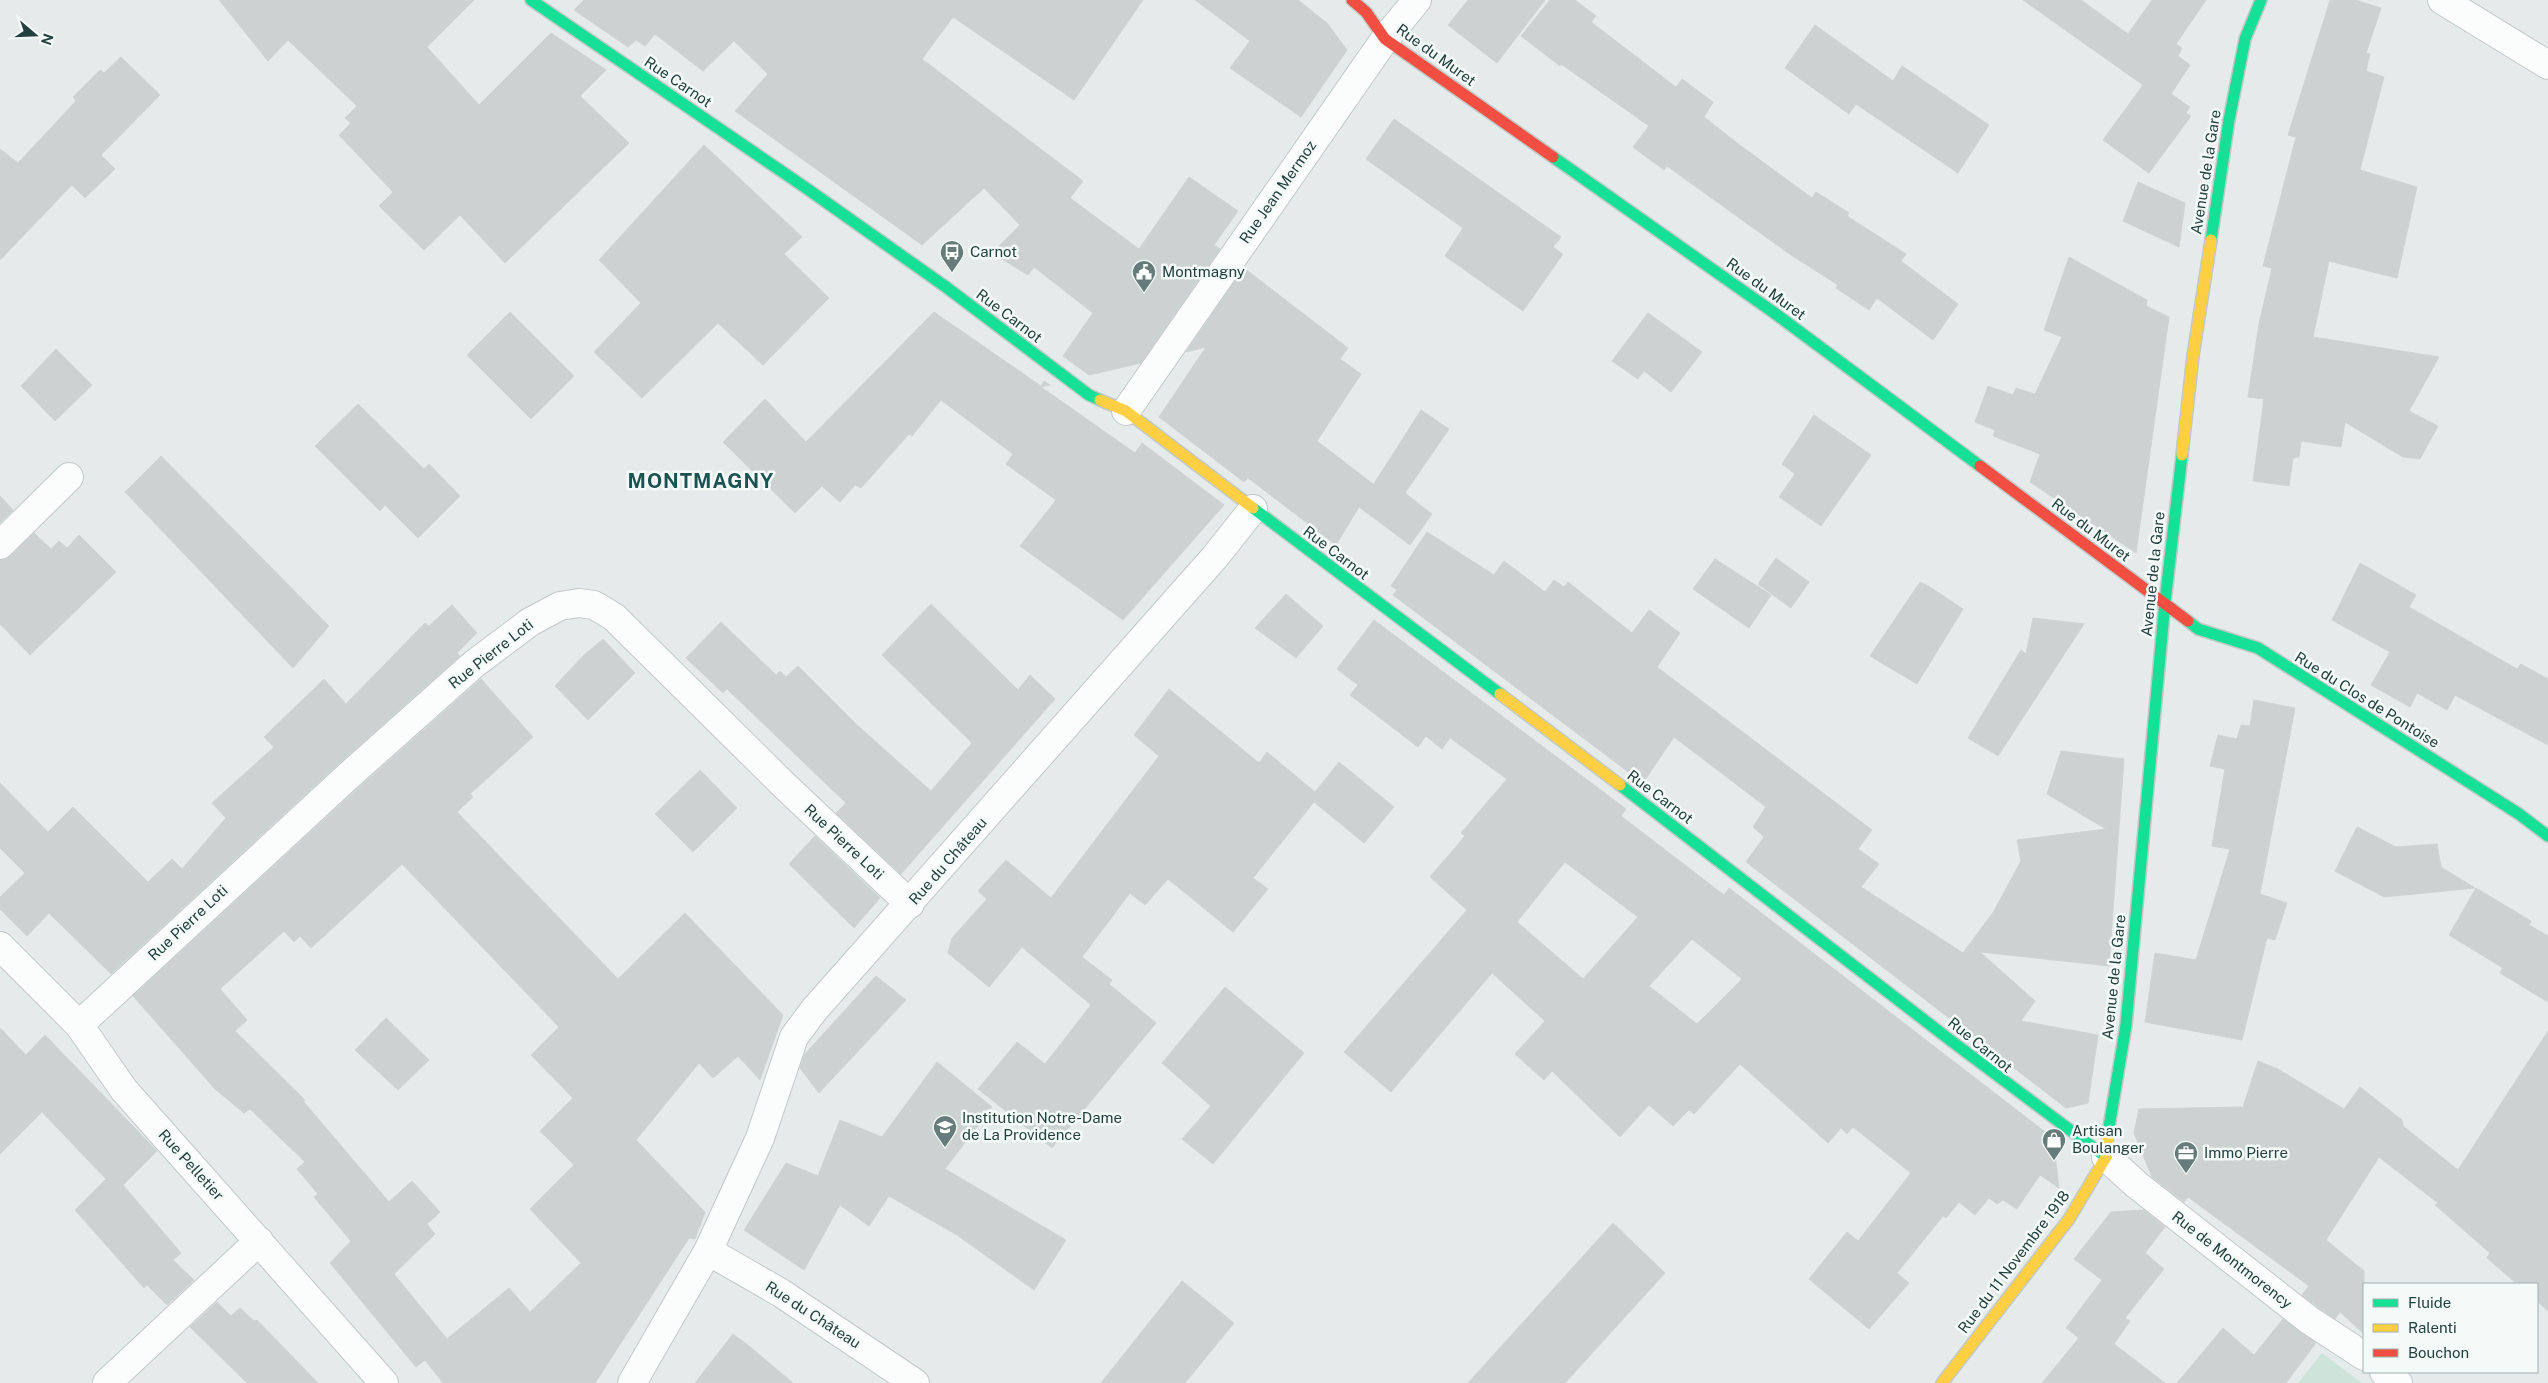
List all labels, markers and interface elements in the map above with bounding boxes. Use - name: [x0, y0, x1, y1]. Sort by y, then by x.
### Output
- north arrow: [10, 10, 60, 60]
- street label: Rue du Muret: [1393, 20, 1479, 89]
- text: N: [38, 31, 57, 47]
- street label: Rue Carnot: [641, 53, 715, 110]
- street label: Avenue de la Gare: [2187, 108, 2224, 235]
- street label: Rue Jean Mermoz: [1236, 137, 1319, 246]
- bus stop icon: Carnot: [939, 239, 965, 273]
- place label: Carnot: [970, 243, 1017, 260]
- street label: Rue du Muret: [1723, 254, 1809, 323]
- public building icon: Montmagny: [1131, 259, 1157, 293]
- place label: Montmagny: [1162, 263, 1245, 280]
- street label: Rue Carnot: [973, 285, 1046, 346]
- district label: MONTMAGNY: [628, 469, 774, 493]
- street label: Rue du Muret: [2049, 495, 2134, 565]
- street label: Avenue de la Gare: [2137, 510, 2168, 637]
- street label: Rue Carnot: [1300, 522, 1373, 583]
- street label: Rue Pierre Loti: [445, 615, 536, 692]
- street label: Rue du Clos de Pontoise: [2292, 648, 2443, 751]
- street label: Rue Carnot: [1624, 766, 1697, 827]
- street label: Rue Pierre Loti: [801, 801, 888, 883]
- street label: Rue du Château: [905, 814, 990, 908]
- street label: Rue Pierre Loti: [144, 882, 231, 964]
- street label: Avenue de la Gare: [2098, 913, 2129, 1040]
- street label: Rue Carnot: [1945, 1014, 2016, 1076]
- place label: Institution Notre-Dame de La Providence: [962, 1109, 1122, 1143]
- school or university icon: Institution Notre-Dame de La Providence: [932, 1114, 958, 1148]
- place label: Artisan Boulanger: [2072, 1122, 2144, 1156]
- street label: Rue Pelletier: [155, 1126, 228, 1204]
- shop icon: Artisan Boulanger: [2041, 1127, 2067, 1161]
- office icon: Immo Pierre: [2173, 1140, 2199, 1174]
- place label: Immo Pierre: [2204, 1144, 2288, 1161]
- street label: Rue du 11 Novembre 1918: [1954, 1187, 2073, 1336]
- street label: Rue de Montmorency: [2169, 1207, 2296, 1312]
- street label: Rue du Château: [763, 1278, 864, 1352]
- legend: [2363, 1283, 2538, 1373]
- text: Fluide: [2408, 1294, 2451, 1311]
- text: Ralenti: [2408, 1319, 2457, 1336]
- text: Bouchon: [2408, 1344, 2469, 1361]

